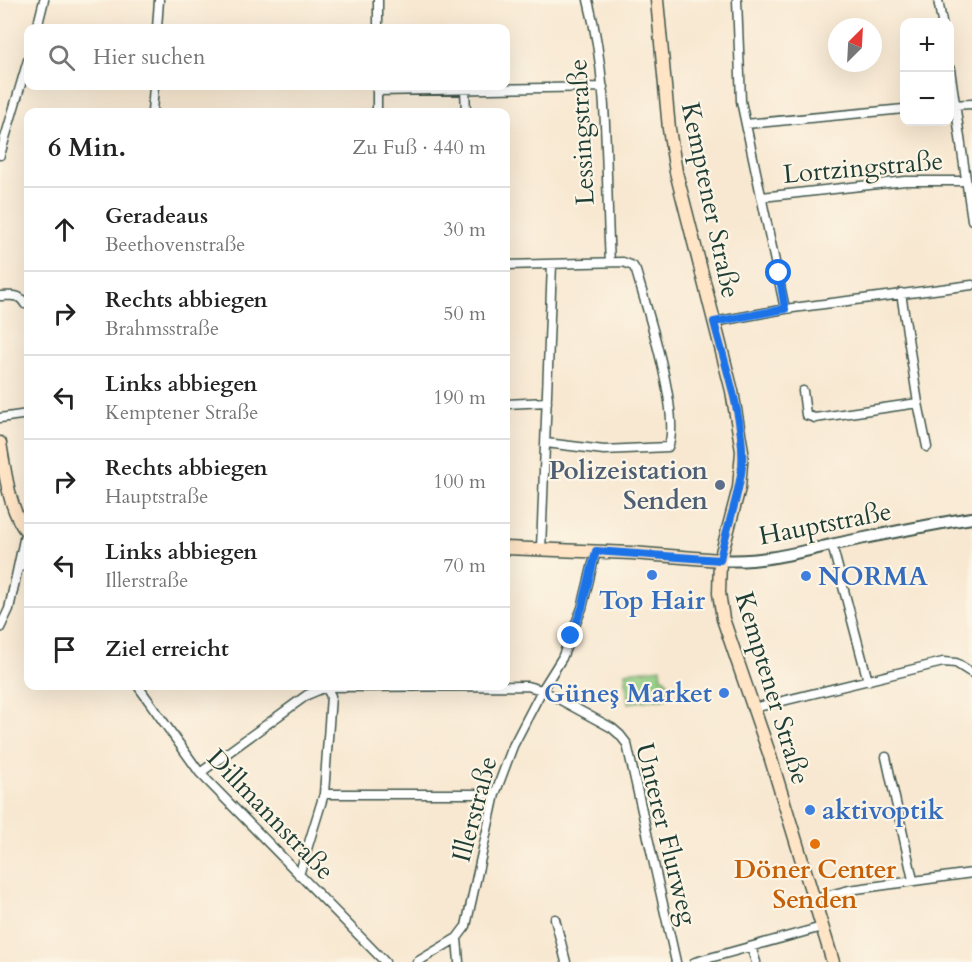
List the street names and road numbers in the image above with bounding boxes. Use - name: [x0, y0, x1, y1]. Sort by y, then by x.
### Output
- street label: Lessingstraße: [560, 58, 603, 206]
- street label: Kemptener Straße: [673, 99, 748, 301]
- street label: Lortzingstraße: [781, 143, 945, 192]
- street label: Hauptstraße: [756, 494, 894, 553]
- street label: Kemptener Straße: [727, 588, 818, 789]
- street label: Unterer Flurweg: [627, 740, 706, 929]
- street label: Dillmannstraße: [199, 741, 342, 887]
- street label: Illerstraße: [444, 752, 505, 866]

